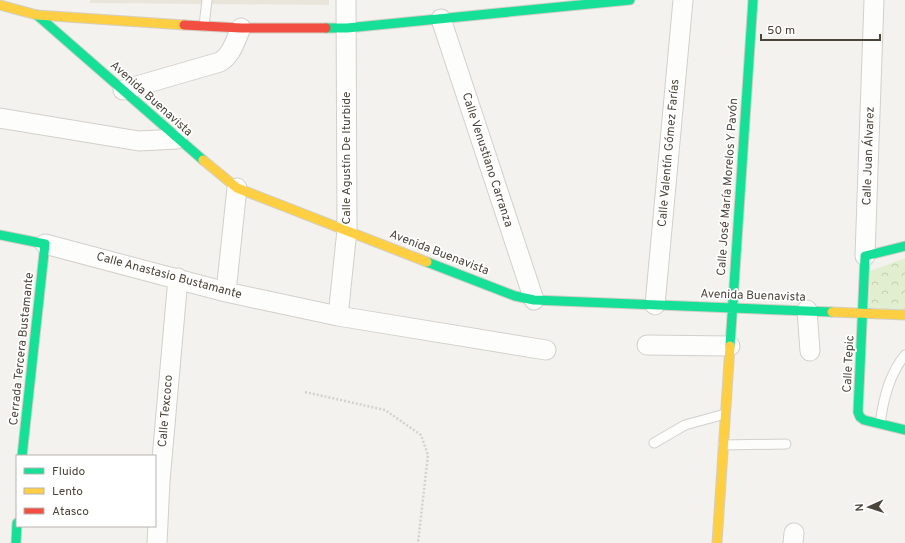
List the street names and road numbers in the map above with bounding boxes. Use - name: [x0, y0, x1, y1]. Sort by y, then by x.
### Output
- street label: Avenida Buenavista: [106, 58, 196, 140]
- street label: Calle Valentín Gómez Farías: [655, 78, 683, 228]
- street label: Calle Venustiano Carranza: [458, 91, 516, 229]
- street label: Calle Agustín De Iturbide: [339, 92, 355, 224]
- street label: Calle José María Morelos Y Pavón: [714, 98, 742, 276]
- street label: Calle Juan Álvarez: [859, 106, 879, 206]
- street label: Avenida Buenavista: [387, 227, 491, 279]
- street label: Calle Anastasio Bustamante: [94, 249, 244, 303]
- street label: Cerrada Tercera Bustamante: [6, 272, 38, 426]
- street label: Avenida Buenavista: [700, 286, 806, 306]
- street label: Calle Tepic: [840, 335, 858, 393]
- street label: Calle Texcoco: [155, 374, 177, 448]

